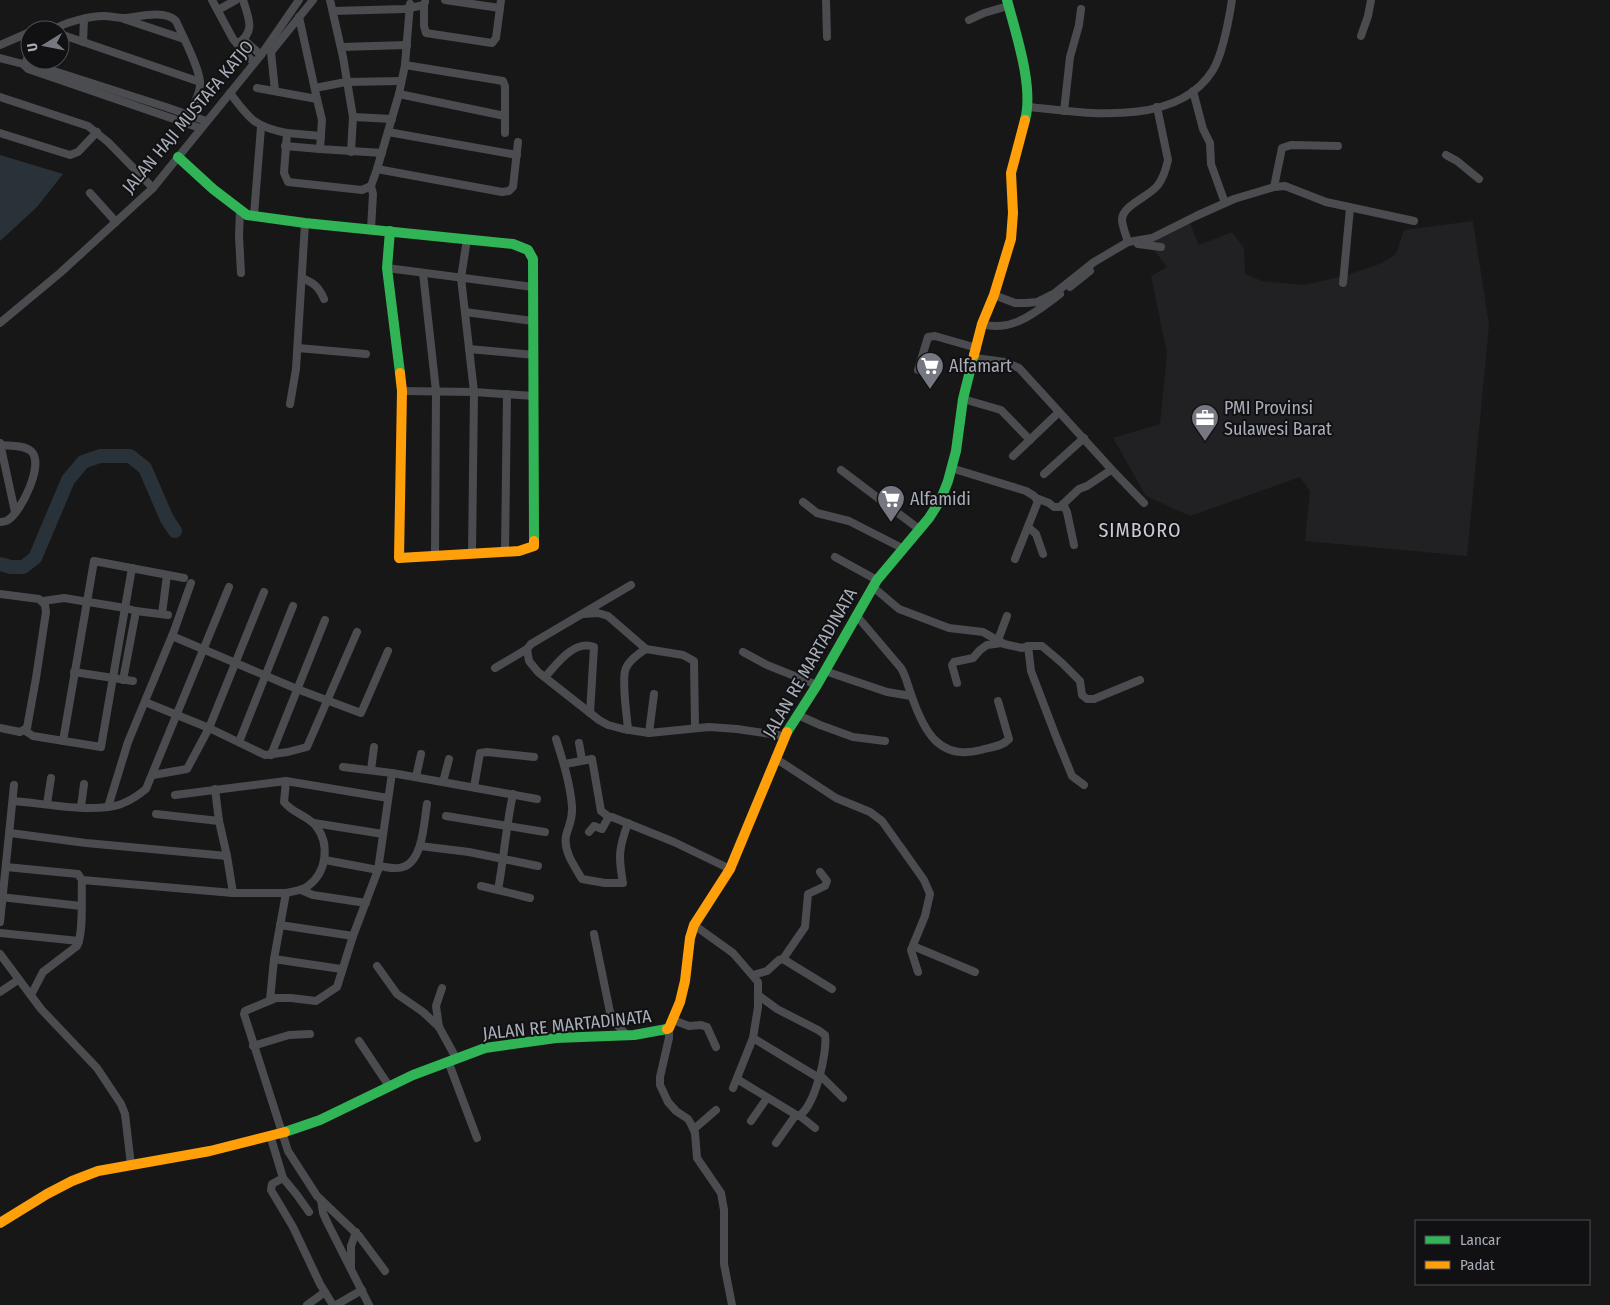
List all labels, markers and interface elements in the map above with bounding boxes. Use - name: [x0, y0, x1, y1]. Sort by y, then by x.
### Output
- north arrow: [20, 20, 70, 70]
- street label: JALAN HAJI MUSTAFA KATJO: [118, 36, 258, 198]
- text: U: [24, 42, 42, 53]
- supermarket icon: Alfamart: [915, 351, 945, 390]
- place label: Alfamart: [949, 355, 1012, 377]
- place label: PMI Provinsi Sulawesi Barat: [1224, 397, 1332, 440]
- office icon: PMI Provinsi Sulawesi Barat: [1190, 403, 1220, 442]
- supermarket icon: Alfamidi: [876, 484, 906, 523]
- place label: Alfamidi: [910, 488, 971, 510]
- district label: SIMBORO: [1098, 518, 1182, 542]
- street label: JALAN RE MARTADINATA: [758, 584, 862, 742]
- street label: JALAN RE MARTADINATA: [481, 1005, 653, 1045]
- legend: [1415, 1220, 1590, 1285]
- text: Lancar: [1460, 1231, 1501, 1249]
- text: Padat: [1460, 1256, 1495, 1274]

